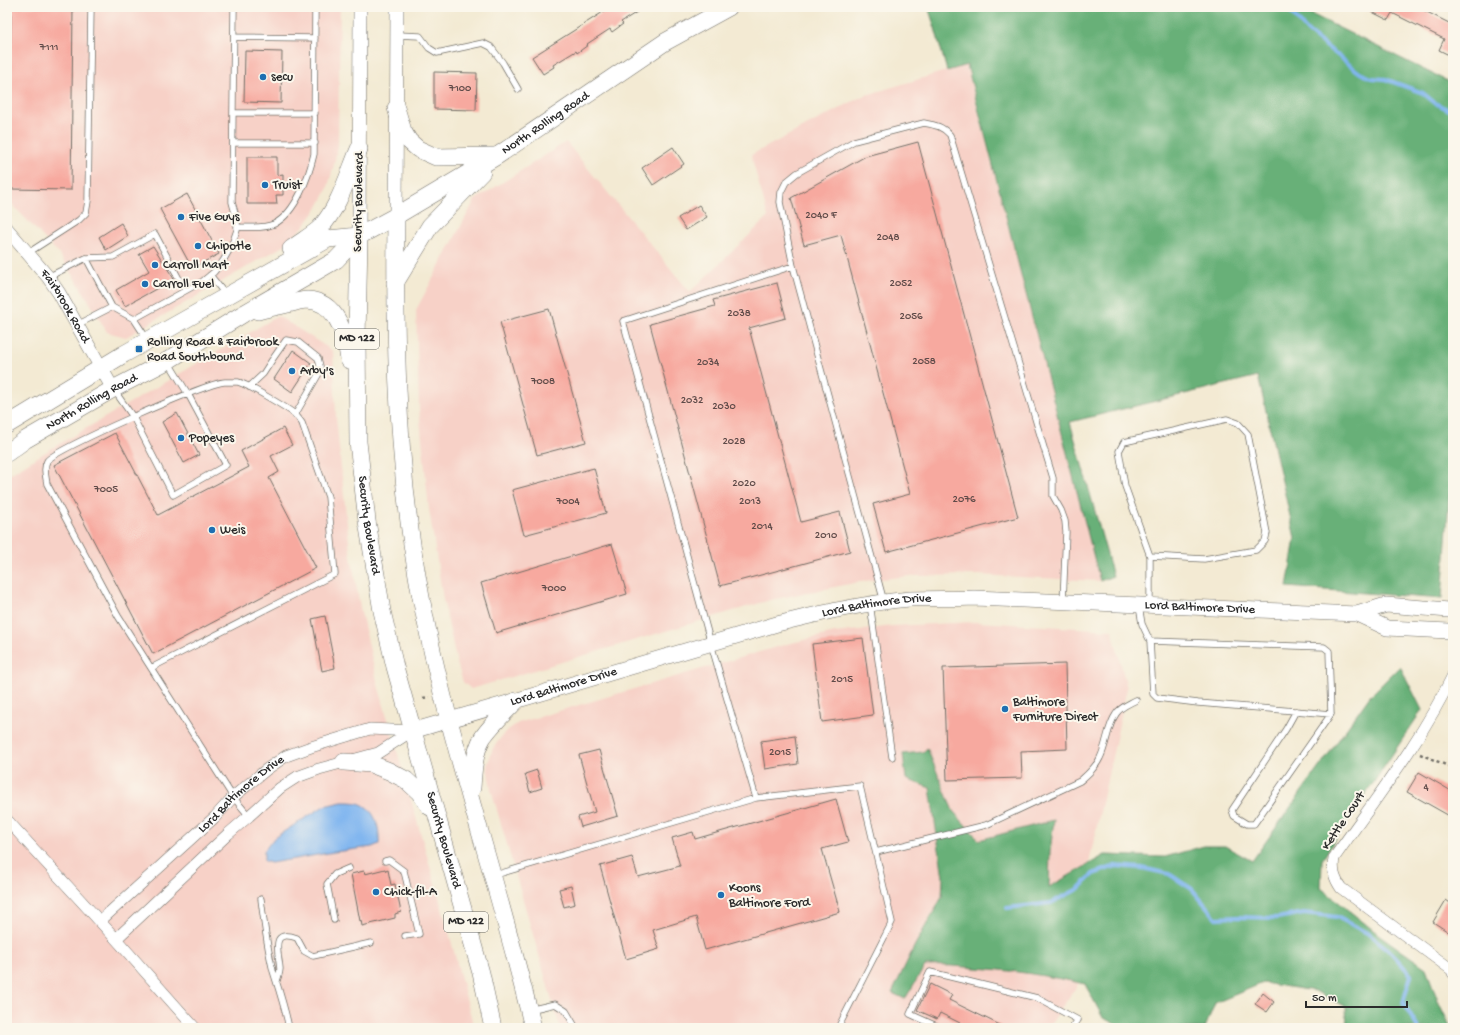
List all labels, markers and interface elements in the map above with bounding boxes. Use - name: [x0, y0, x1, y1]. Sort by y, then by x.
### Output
- house number: 7111: [38, 42, 59, 54]
- place label: secu: [271, 70, 293, 85]
- marker: secu: [258, 72, 268, 82]
- house number: 7100: [448, 83, 471, 95]
- street label: North Rolling Road: [499, 87, 593, 158]
- street label: Security Boulevard: [351, 151, 367, 252]
- place label: Truist: [272, 178, 303, 193]
- marker: Truist: [260, 180, 270, 190]
- place label: Five Guys: [188, 210, 241, 225]
- house number: 2040 F: [805, 210, 838, 222]
- marker: Five Guys: [176, 212, 186, 222]
- house number: 2048: [877, 232, 899, 244]
- place label: Chipotle: [206, 239, 251, 254]
- marker: Chipotle: [193, 241, 203, 251]
- place label: Carroll Mart: [163, 258, 230, 273]
- marker: Carroll Mart: [150, 260, 160, 270]
- street label: Fairbrook Road: [36, 265, 94, 347]
- place label: Carroll Fuel: [153, 277, 214, 292]
- house number: 2052: [890, 278, 913, 290]
- marker: Carroll Fuel: [140, 279, 150, 289]
- house number: 2038: [727, 308, 751, 320]
- house number: 2056: [900, 311, 923, 323]
- road number: MD 122: [335, 329, 379, 349]
- place label: Rolling Road & Fairbrook Road Southbound: [147, 335, 280, 365]
- marker: Rolling Road & Fairbrook Road Southbound: [134, 344, 144, 354]
- house number: 2058: [912, 356, 936, 368]
- house number: 2034: [697, 357, 720, 369]
- place label: Arby's: [300, 364, 335, 379]
- marker: Arby's: [287, 366, 297, 376]
- street label: North Rolling Road: [43, 370, 141, 434]
- house number: 7008: [530, 376, 555, 388]
- house number: 2032: [681, 395, 704, 407]
- house number: 2030: [712, 401, 736, 413]
- place label: Popeyes: [188, 431, 235, 446]
- marker: Popeyes: [176, 433, 186, 443]
- house number: 2028: [722, 436, 746, 448]
- street label: Security Boulevard: [354, 475, 384, 577]
- house number: 2020: [732, 478, 756, 490]
- house number: 7005: [93, 484, 118, 496]
- house number: 2076: [953, 494, 976, 506]
- house number: 7004: [555, 496, 581, 508]
- house number: 2013: [739, 496, 761, 508]
- house number: 2014: [751, 521, 773, 533]
- place label: Weis: [220, 523, 247, 538]
- marker: Weis: [207, 525, 217, 535]
- house number: 2010: [815, 530, 837, 542]
- house number: 7000: [541, 583, 566, 595]
- street label: Lord Baltimore Drive: [821, 591, 932, 621]
- street label: Lord Baltimore Drive: [1144, 598, 1256, 617]
- street label: Lord Baltimore Drive: [508, 664, 619, 709]
- house number: 2015: [831, 674, 853, 686]
- place label: Baltimore Furniture Direct: [1012, 695, 1099, 725]
- marker: Baltimore Furniture Direct: [1000, 704, 1010, 714]
- house number: 2015: [769, 747, 791, 759]
- street label: Lord Baltimore Drive: [195, 752, 287, 836]
- house number: 4: [1423, 782, 1429, 794]
- street label: Kettle Court: [1319, 788, 1370, 853]
- street label: Security Boulevard: [423, 790, 465, 891]
- place label: Koons Baltimore Ford: [728, 881, 811, 911]
- place label: Chick-fil-A: [384, 885, 438, 900]
- marker: Chick-fil-A: [371, 887, 381, 897]
- marker: Koons Baltimore Ford: [716, 890, 726, 900]
- road number: MD 122: [444, 912, 488, 932]
- scale bar: [1306, 983, 1407, 1009]
- text: 50 m: [1312, 992, 1337, 1006]

